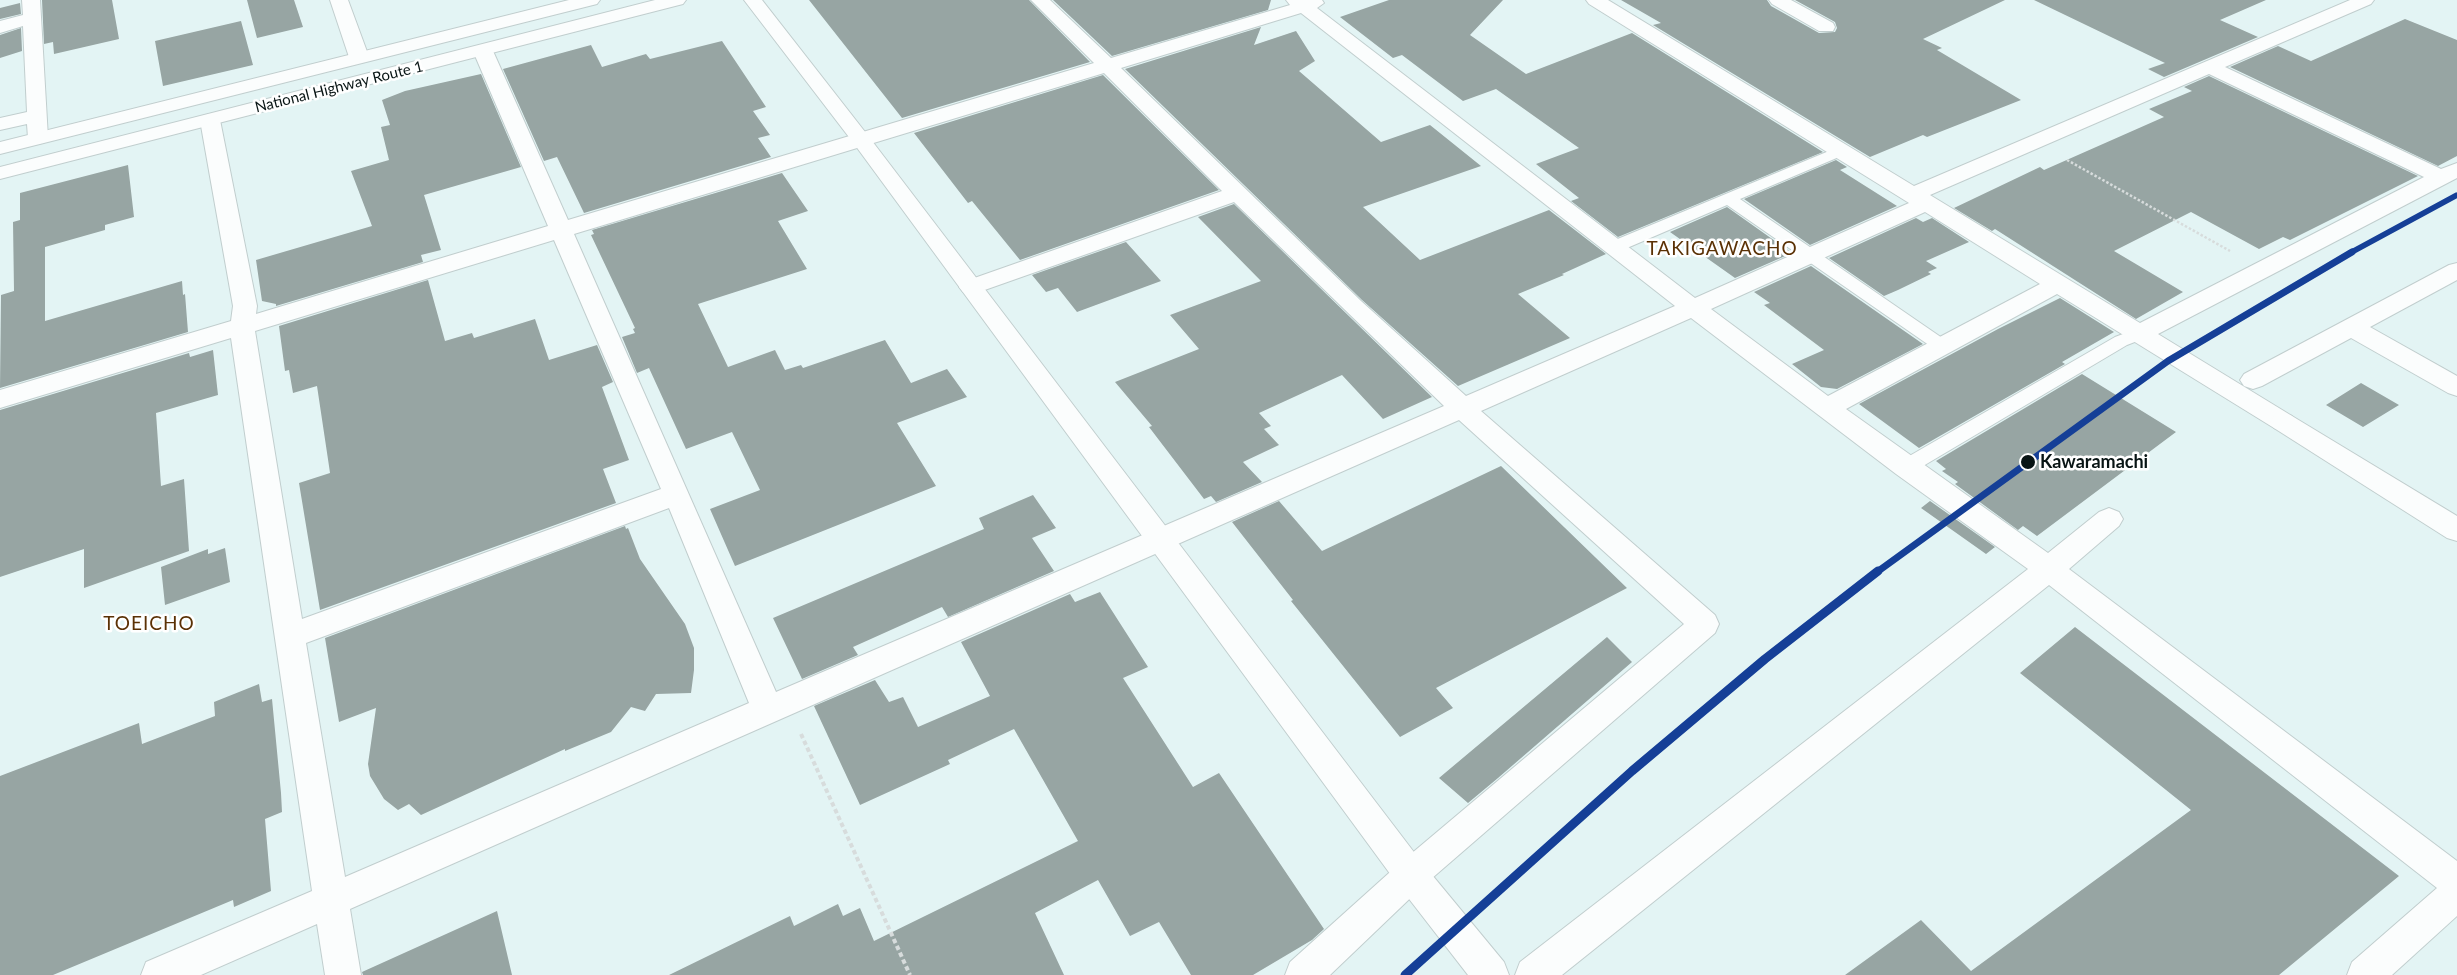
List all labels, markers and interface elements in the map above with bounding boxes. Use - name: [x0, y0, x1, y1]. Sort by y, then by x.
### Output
- street label: National Highway Route 1: [253, 57, 425, 117]
- district label: TAKIGAWACHO: [1645, 238, 1799, 260]
- place label: Kawaramachi: [2040, 451, 2148, 473]
- marker: Kawaramachi: [2019, 453, 2037, 471]
- district label: TOEICHO: [102, 613, 196, 635]

